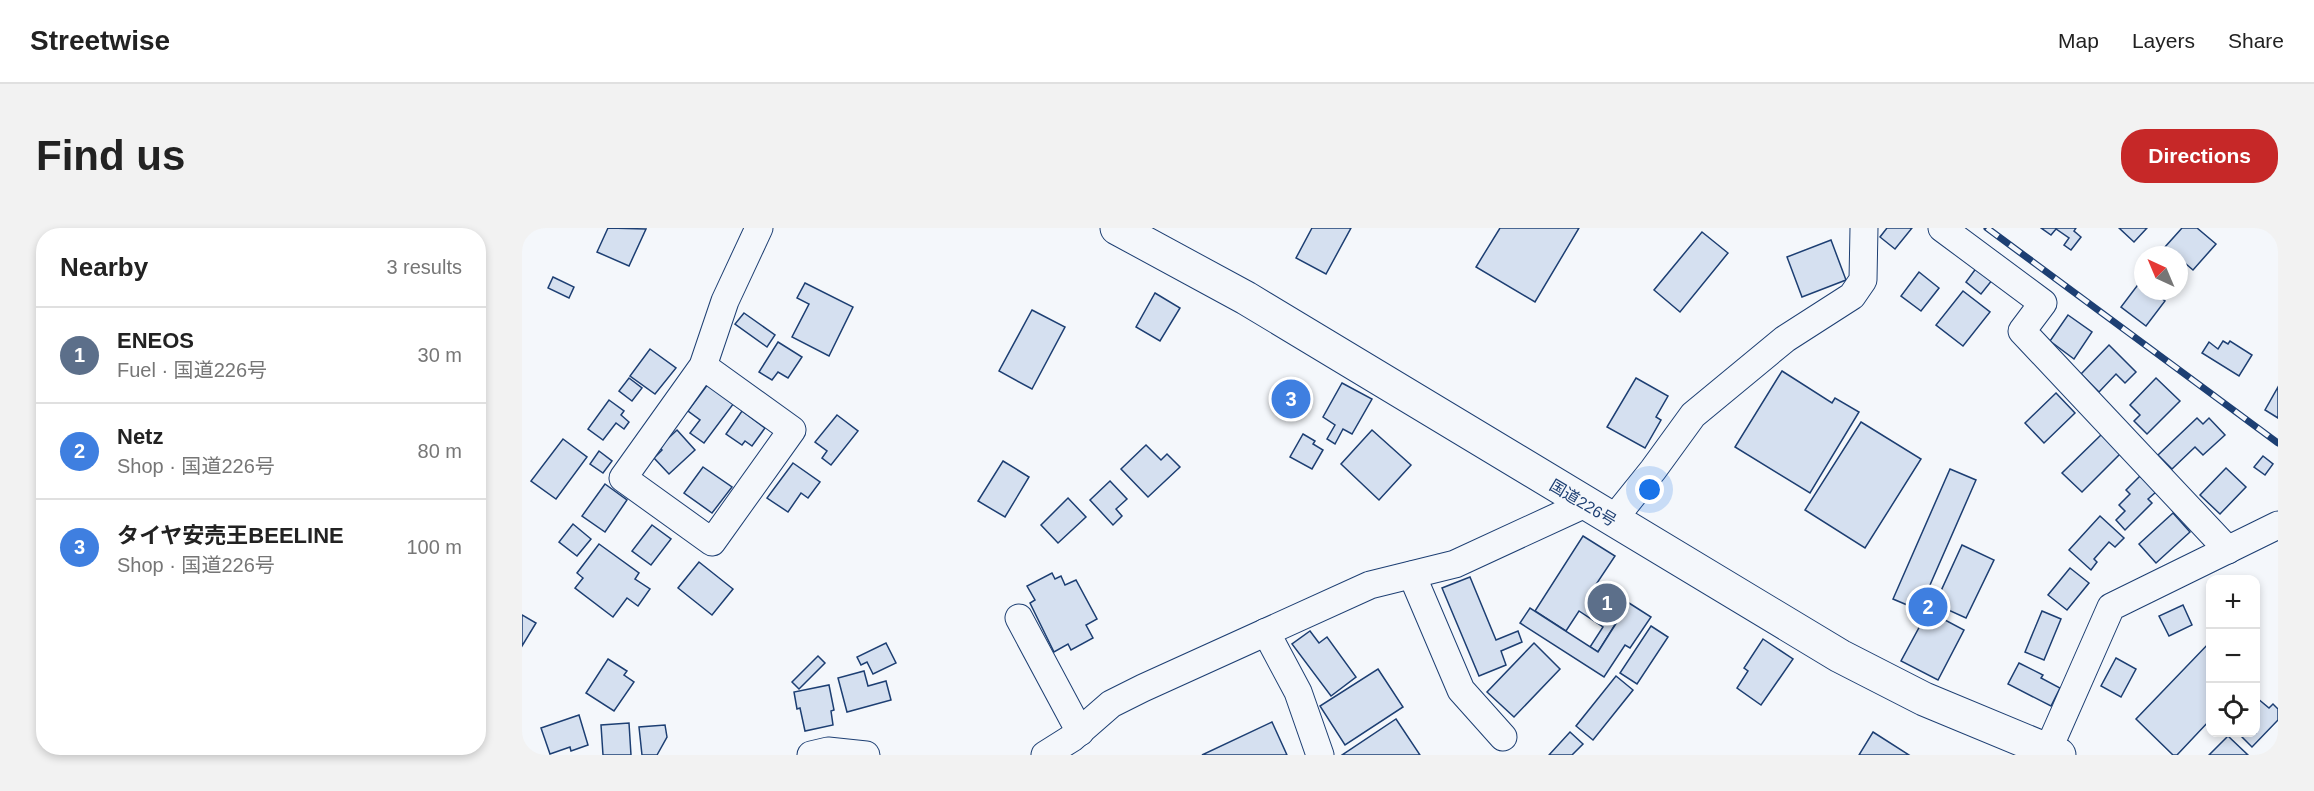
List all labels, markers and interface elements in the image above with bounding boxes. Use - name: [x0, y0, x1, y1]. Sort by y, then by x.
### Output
- text: Streetwise: [30, 25, 170, 56]
- text: Map: [2058, 29, 2099, 52]
- text: Layers: [2132, 29, 2195, 52]
- text: Share: [2228, 29, 2284, 52]
- button: Directions: [2121, 129, 2278, 183]
- text: Find us: [36, 132, 185, 179]
- north arrow: [2134, 246, 2188, 300]
- text: Nearby: [60, 252, 148, 282]
- text: 3 results: [386, 256, 462, 278]
- text: ENEOS: [117, 328, 194, 353]
- text: 1: [74, 344, 85, 366]
- text: 30 m: [418, 344, 462, 366]
- text: Fuel · 国道226号: [117, 359, 267, 381]
- pin: 3: [1272, 376, 1310, 422]
- text: Netz: [117, 424, 163, 449]
- text: 2: [74, 440, 85, 462]
- text: 80 m: [418, 440, 462, 462]
- text: Shop · 国道226号: [117, 455, 275, 477]
- your location: [1635, 475, 1664, 504]
- street label: 国道226号: [1547, 476, 1619, 530]
- text: タイヤ安売王BEELINE: [117, 523, 344, 548]
- text: 3: [74, 536, 85, 558]
- text: 100 m: [406, 536, 462, 558]
- text: Shop · 国道226号: [117, 554, 275, 576]
- map controls: [2206, 575, 2260, 737]
- button: +: [2206, 575, 2260, 629]
- pin: 1: [1588, 580, 1626, 626]
- pin: 2: [1908, 584, 1948, 629]
- button: −: [2206, 629, 2260, 683]
- button: locate: [2206, 683, 2260, 737]

